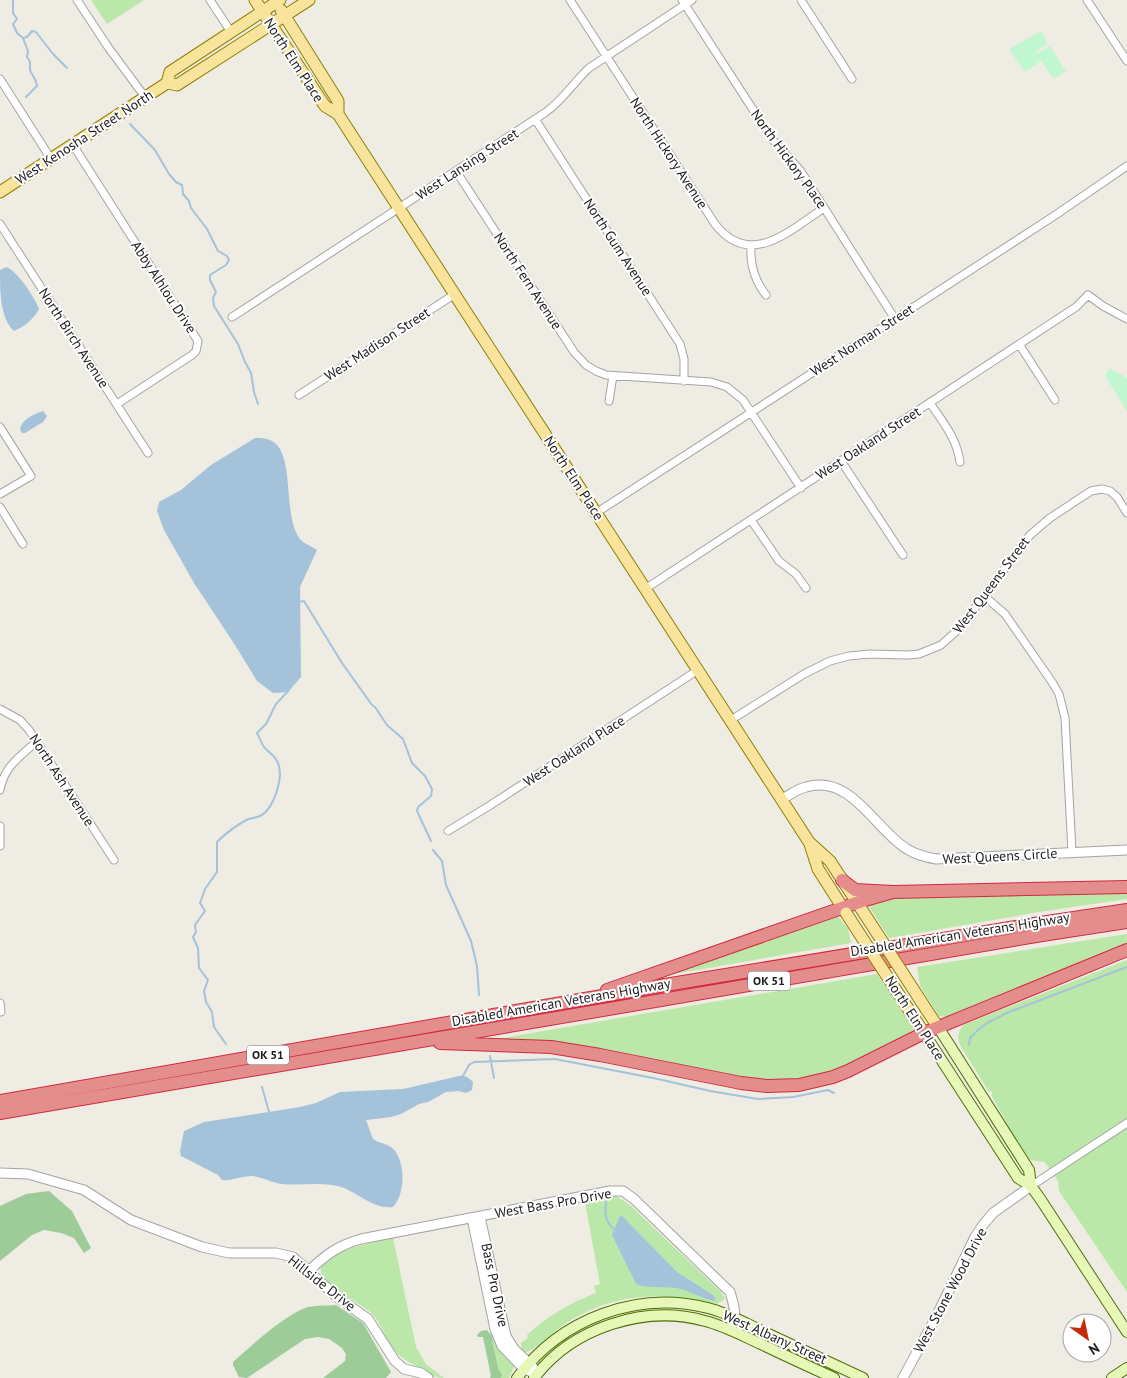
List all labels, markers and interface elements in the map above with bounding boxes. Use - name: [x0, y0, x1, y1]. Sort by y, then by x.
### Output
- street label: North Elm Place: [260, 14, 328, 106]
- street label: West Kenosha Street North: [12, 86, 156, 188]
- street label: North Hickory Avenue: [626, 94, 712, 212]
- street label: North Hickory Place: [747, 106, 831, 212]
- street label: West Lansing Street: [412, 124, 522, 204]
- street label: North Gum Avenue: [580, 195, 656, 299]
- street label: North Fern Avenue: [490, 229, 566, 333]
- street label: Abby Alhlou Drive: [127, 237, 201, 337]
- street label: North Birch Avenue: [35, 284, 113, 392]
- street label: West Norman Street: [807, 300, 917, 380]
- street label: West Madison Street: [321, 303, 433, 385]
- street label: West Oakland Street: [812, 402, 924, 484]
- street label: North Elm Place: [540, 432, 608, 524]
- street label: West Queens Street: [949, 533, 1033, 637]
- street label: West Oakland Place: [520, 711, 628, 791]
- street label: North Ash Avenue: [25, 730, 99, 830]
- street label: West Queens Circle: [942, 844, 1058, 868]
- street label: Disabled American Veterans Highway: [849, 908, 1071, 960]
- road number: OK 51: [748, 971, 790, 990]
- street label: North Elm Place: [881, 972, 949, 1064]
- street label: Disabled American Veterans Highway: [450, 974, 672, 1030]
- road number: OK 51: [247, 1046, 289, 1064]
- street label: West Bass Pro Drive: [493, 1184, 613, 1222]
- street label: West Stone Wood Drive: [909, 1224, 991, 1356]
- street label: Bass Pro Drive: [477, 1241, 513, 1329]
- street label: Hillside Drive: [285, 1251, 359, 1315]
- street label: West Albany Street: [720, 1306, 830, 1368]
- north arrow: [1062, 1313, 1112, 1363]
- text: N: [1085, 1339, 1103, 1359]

